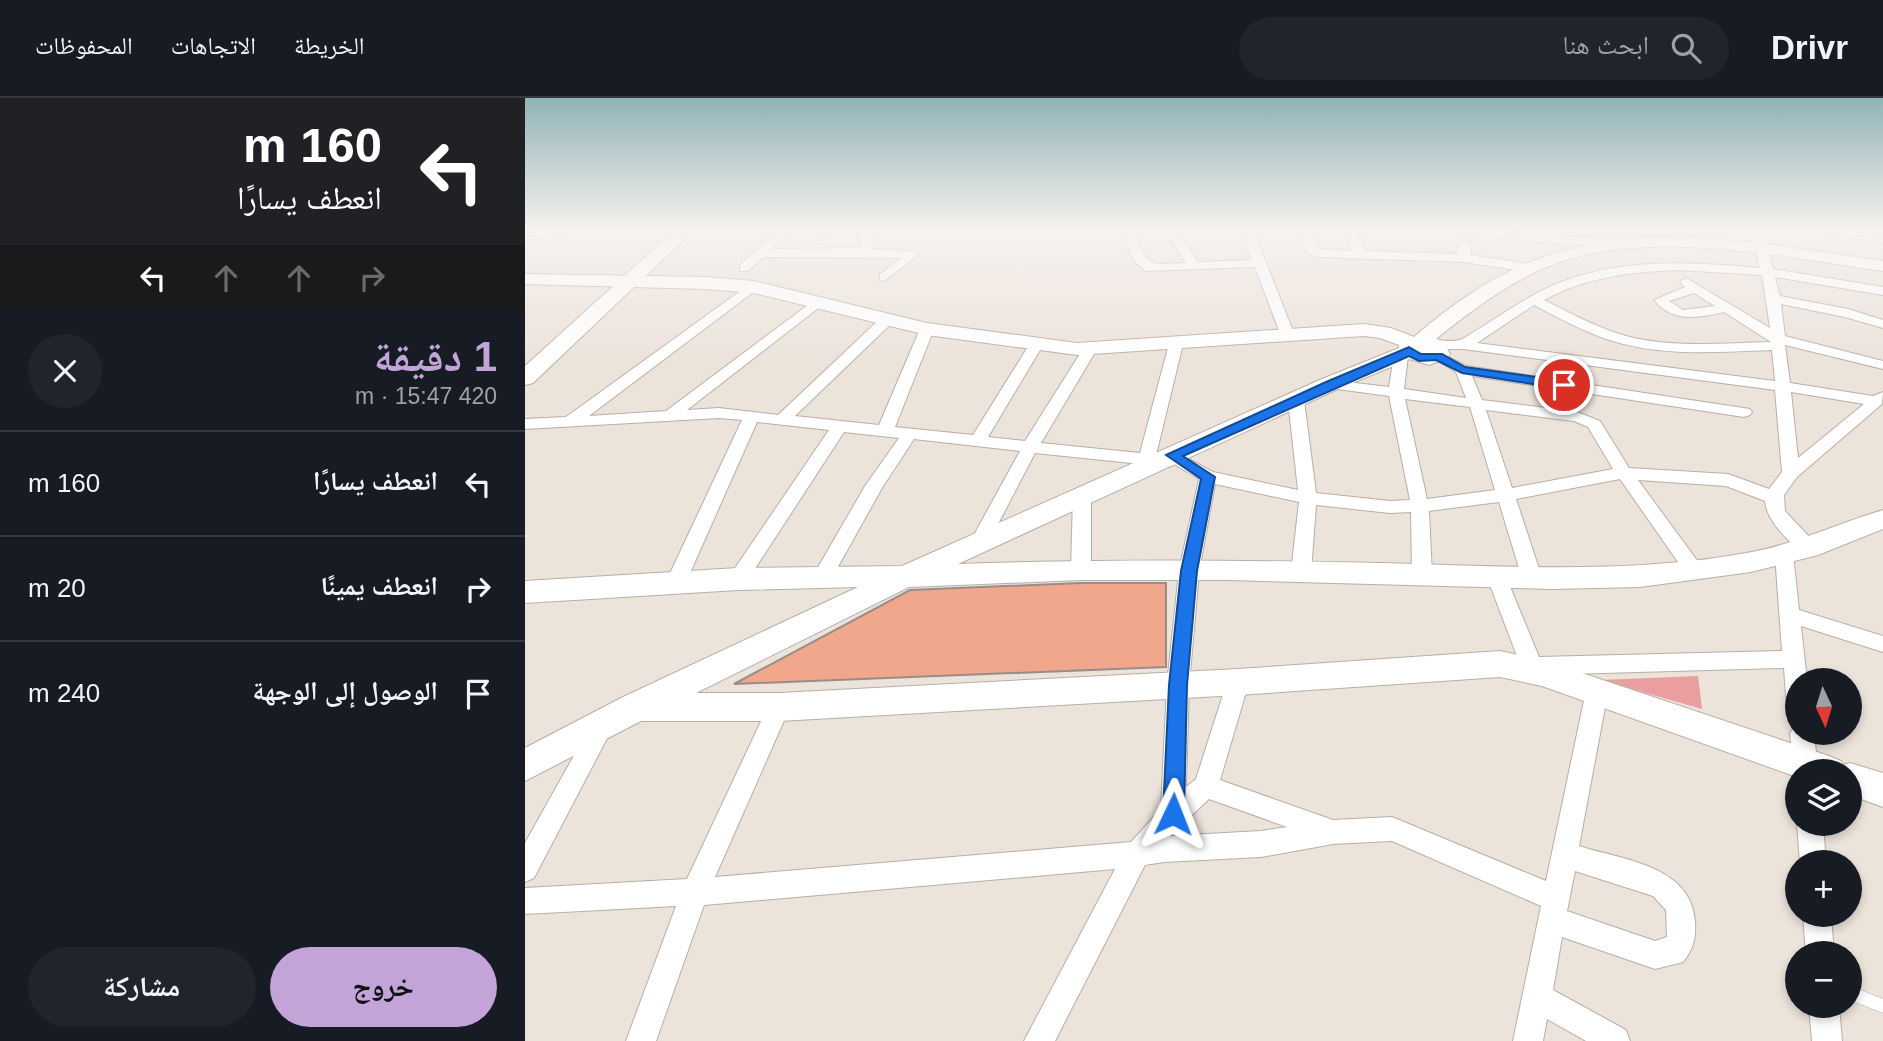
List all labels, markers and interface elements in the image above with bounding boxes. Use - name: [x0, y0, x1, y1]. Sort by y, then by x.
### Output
- search box: [1239, 17, 1729, 80]
- icon: search: [1667, 29, 1705, 67]
- text: Drivr: [1771, 29, 1848, 66]
- text: ابحث هنا: [1562, 30, 1649, 60]
- text: المحفوظات: [35, 32, 133, 59]
- text: الاتجاهات: [171, 32, 256, 59]
- text: الخريطة: [294, 32, 365, 59]
- text: 160 m: [243, 118, 382, 172]
- icon: left: [406, 126, 497, 217]
- text: انعطف يسارًا: [237, 180, 382, 216]
- icon: left: [134, 259, 172, 297]
- icon: ahead: [207, 259, 245, 297]
- icon: ahead: [280, 259, 318, 297]
- icon: right: [353, 259, 391, 297]
- text: 1 دقيقة: [374, 333, 497, 380]
- button: close: [28, 334, 102, 408]
- pin: [1534, 355, 1594, 415]
- icon: arrive: [1545, 366, 1583, 404]
- text: 420 m · 15:47: [355, 383, 497, 409]
- icon: left: [459, 465, 497, 503]
- text: انعطف يسارًا: [313, 466, 438, 496]
- text: 160 m: [28, 468, 100, 498]
- icon: right: [459, 570, 497, 608]
- text: انعطف يمينًا: [321, 571, 438, 601]
- text: 20 m: [28, 573, 86, 603]
- north arrow: [1785, 668, 1862, 746]
- map controls: [1785, 668, 1862, 1018]
- icon: arrive: [459, 675, 497, 713]
- text: الوصول إلى الوجهة: [253, 676, 438, 706]
- text: 240 m: [28, 678, 100, 708]
- button: layers: [1785, 759, 1862, 836]
- position arrow: [1136, 777, 1210, 851]
- button: +: [1785, 850, 1862, 927]
- button: −: [1785, 941, 1862, 1018]
- button: مشاركة: [28, 947, 256, 1027]
- button: خروج: [270, 947, 497, 1027]

